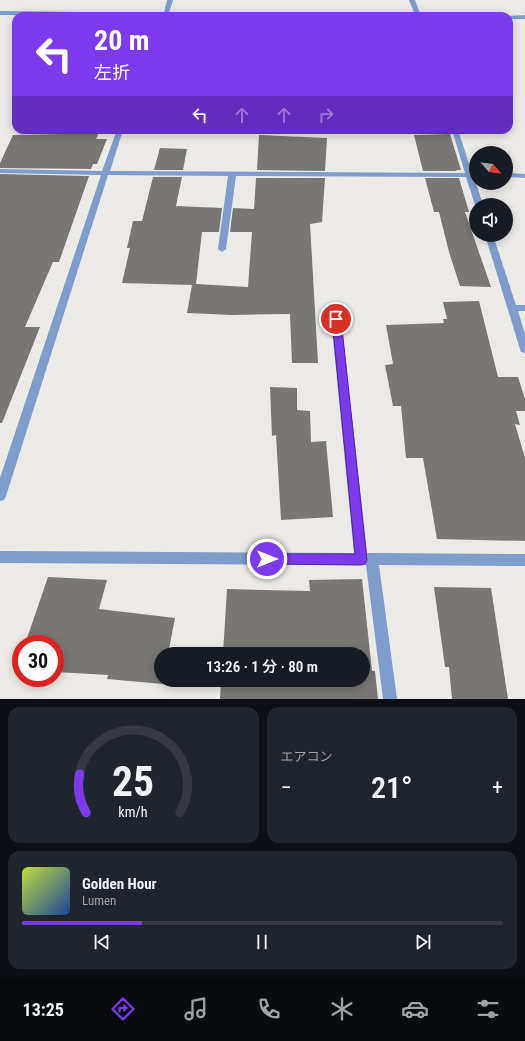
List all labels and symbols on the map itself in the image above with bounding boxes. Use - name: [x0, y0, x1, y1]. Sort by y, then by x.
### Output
- north arrow: [469, 146, 513, 190]
- pin: [319, 302, 353, 336]
- position arrow: [246, 538, 288, 580]
- speed limit sign: 30: [12, 635, 64, 687]

